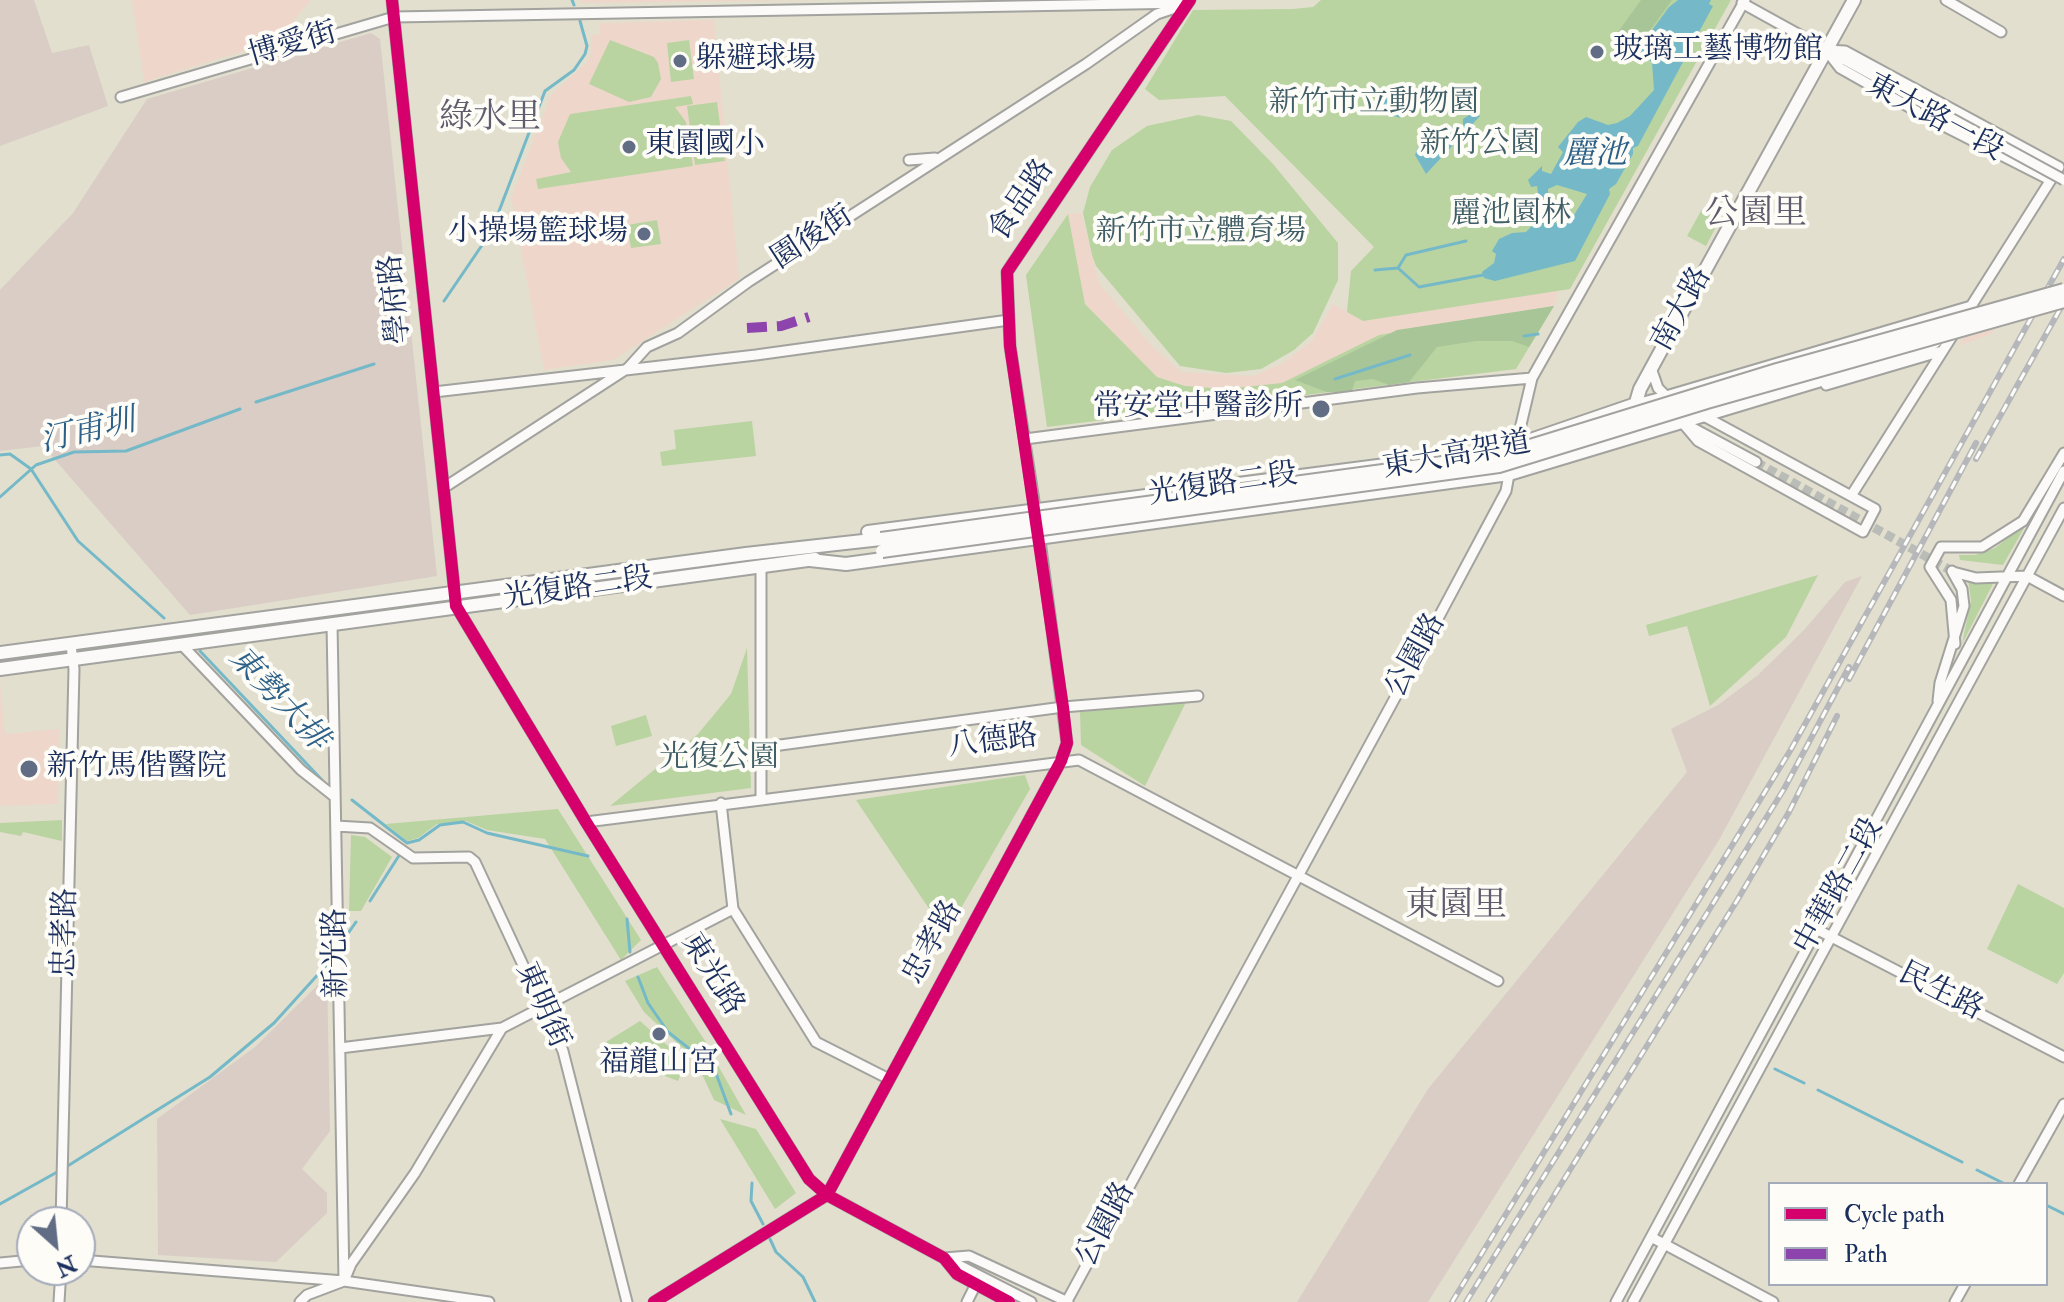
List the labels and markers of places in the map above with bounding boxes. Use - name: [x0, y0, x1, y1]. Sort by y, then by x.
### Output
- place label: 玻璃工藝博物館: [1613, 34, 1823, 70]
- place label: 躲避球場: [696, 43, 816, 79]
- marker: 玻璃工藝博物館: [1588, 43, 1606, 61]
- marker: 躲避球場: [671, 52, 689, 70]
- place label: 東園國小: [645, 129, 765, 165]
- marker: 東園國小: [620, 138, 638, 156]
- place label: 小操場籃球場: [448, 216, 628, 252]
- marker: 小操場籃球場: [635, 225, 653, 243]
- place label: 常安堂中醫診所: [1093, 391, 1303, 427]
- marker: 常安堂中醫診所: [1310, 398, 1332, 420]
- place label: 新竹馬偕醫院: [47, 751, 227, 787]
- marker: 新竹馬偕醫院: [18, 758, 40, 780]
- marker: 福龍山宮: [650, 1025, 668, 1043]
- place label: 福龍山宮: [599, 1047, 719, 1083]

